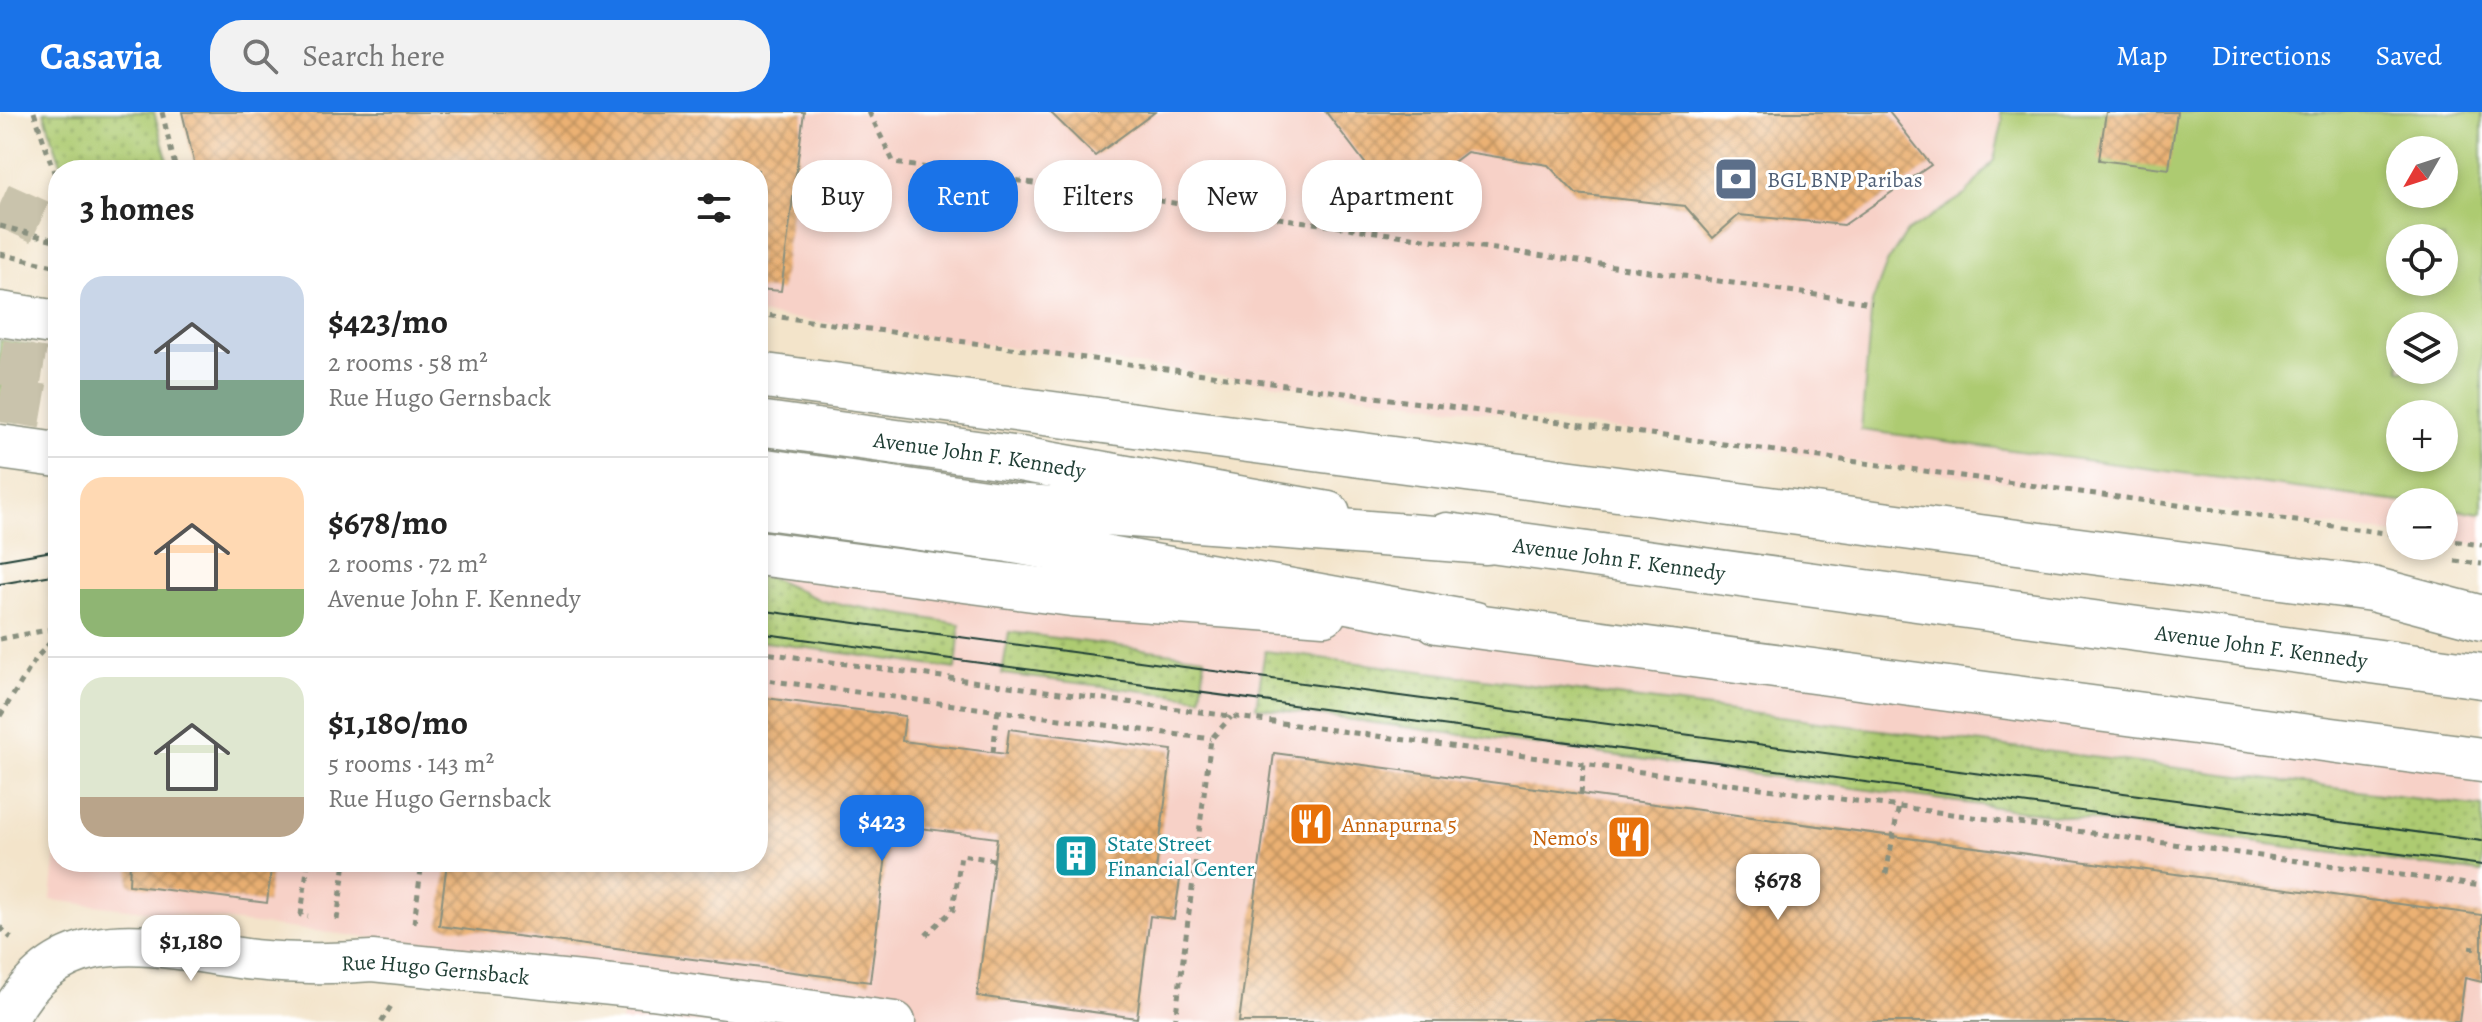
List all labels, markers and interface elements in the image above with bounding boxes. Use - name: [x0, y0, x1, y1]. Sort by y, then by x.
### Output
- search box: [210, 20, 770, 92]
- text: Casavia: [40, 30, 162, 82]
- icon: search: [238, 34, 282, 78]
- text: Search here: [302, 36, 445, 76]
- text: Map: [2116, 37, 2167, 75]
- text: Directions: [2211, 37, 2332, 75]
- text: Saved: [2376, 37, 2442, 75]
- north arrow: [2386, 136, 2458, 208]
- map controls: [2386, 136, 2458, 560]
- bank icon: BGL BNP Paribas: [1712, 155, 1760, 203]
- chip: Buy: [792, 160, 892, 232]
- chip: Rent: [908, 160, 1018, 232]
- chip: Filters: [1034, 160, 1162, 232]
- chip: New: [1178, 160, 1286, 232]
- chip: Apartment: [1302, 160, 1482, 232]
- place label: BGL BNP Paribas: [1767, 165, 1923, 195]
- text: 3 homes: [80, 185, 195, 232]
- icon: filters: [692, 186, 736, 230]
- button: locate: [2386, 224, 2458, 296]
- text: $423/mo: [328, 298, 448, 345]
- icon: home: [144, 308, 240, 404]
- button: layers: [2386, 312, 2458, 384]
- text: 2 rooms · 58 m²: [328, 345, 488, 380]
- text: Rue Hugo Gernsback: [328, 380, 551, 415]
- button: +: [2386, 400, 2458, 472]
- street label: Avenue John F. Kennedy: [871, 425, 1088, 486]
- button: −: [2386, 488, 2458, 560]
- text: $678/mo: [328, 499, 448, 546]
- icon: home: [144, 509, 240, 605]
- street label: Avenue John F. Kennedy: [1510, 530, 1727, 589]
- text: 2 rooms · 72 m²: [328, 546, 487, 581]
- text: Avenue John F. Kennedy: [328, 581, 581, 616]
- street label: Avenue John F. Kennedy: [2152, 618, 2370, 676]
- text: $1,180/mo: [328, 699, 468, 746]
- icon: home: [144, 709, 240, 805]
- text: 5 rooms · 143 m²: [328, 746, 494, 781]
- text: Rue Hugo Gernsback: [328, 781, 551, 816]
- pin: $423: [835, 795, 929, 863]
- restaurant icon: Annapurna 5: [1287, 800, 1335, 848]
- text: $423: [858, 803, 906, 838]
- place label: Annapurna 5: [1341, 810, 1457, 840]
- restaurant icon: Nemo's: [1605, 813, 1653, 861]
- place label: Nemo's: [1532, 823, 1598, 853]
- place label: State Street Financial Center: [1107, 829, 1255, 884]
- building icon: State Street Financial Center: [1052, 832, 1100, 880]
- pin: $678: [1731, 854, 1825, 922]
- text: $678: [1754, 862, 1802, 897]
- pin: $1,180: [126, 915, 256, 983]
- text: $1,180: [159, 923, 223, 958]
- street label: Rue Hugo Gernsback: [341, 947, 531, 993]

